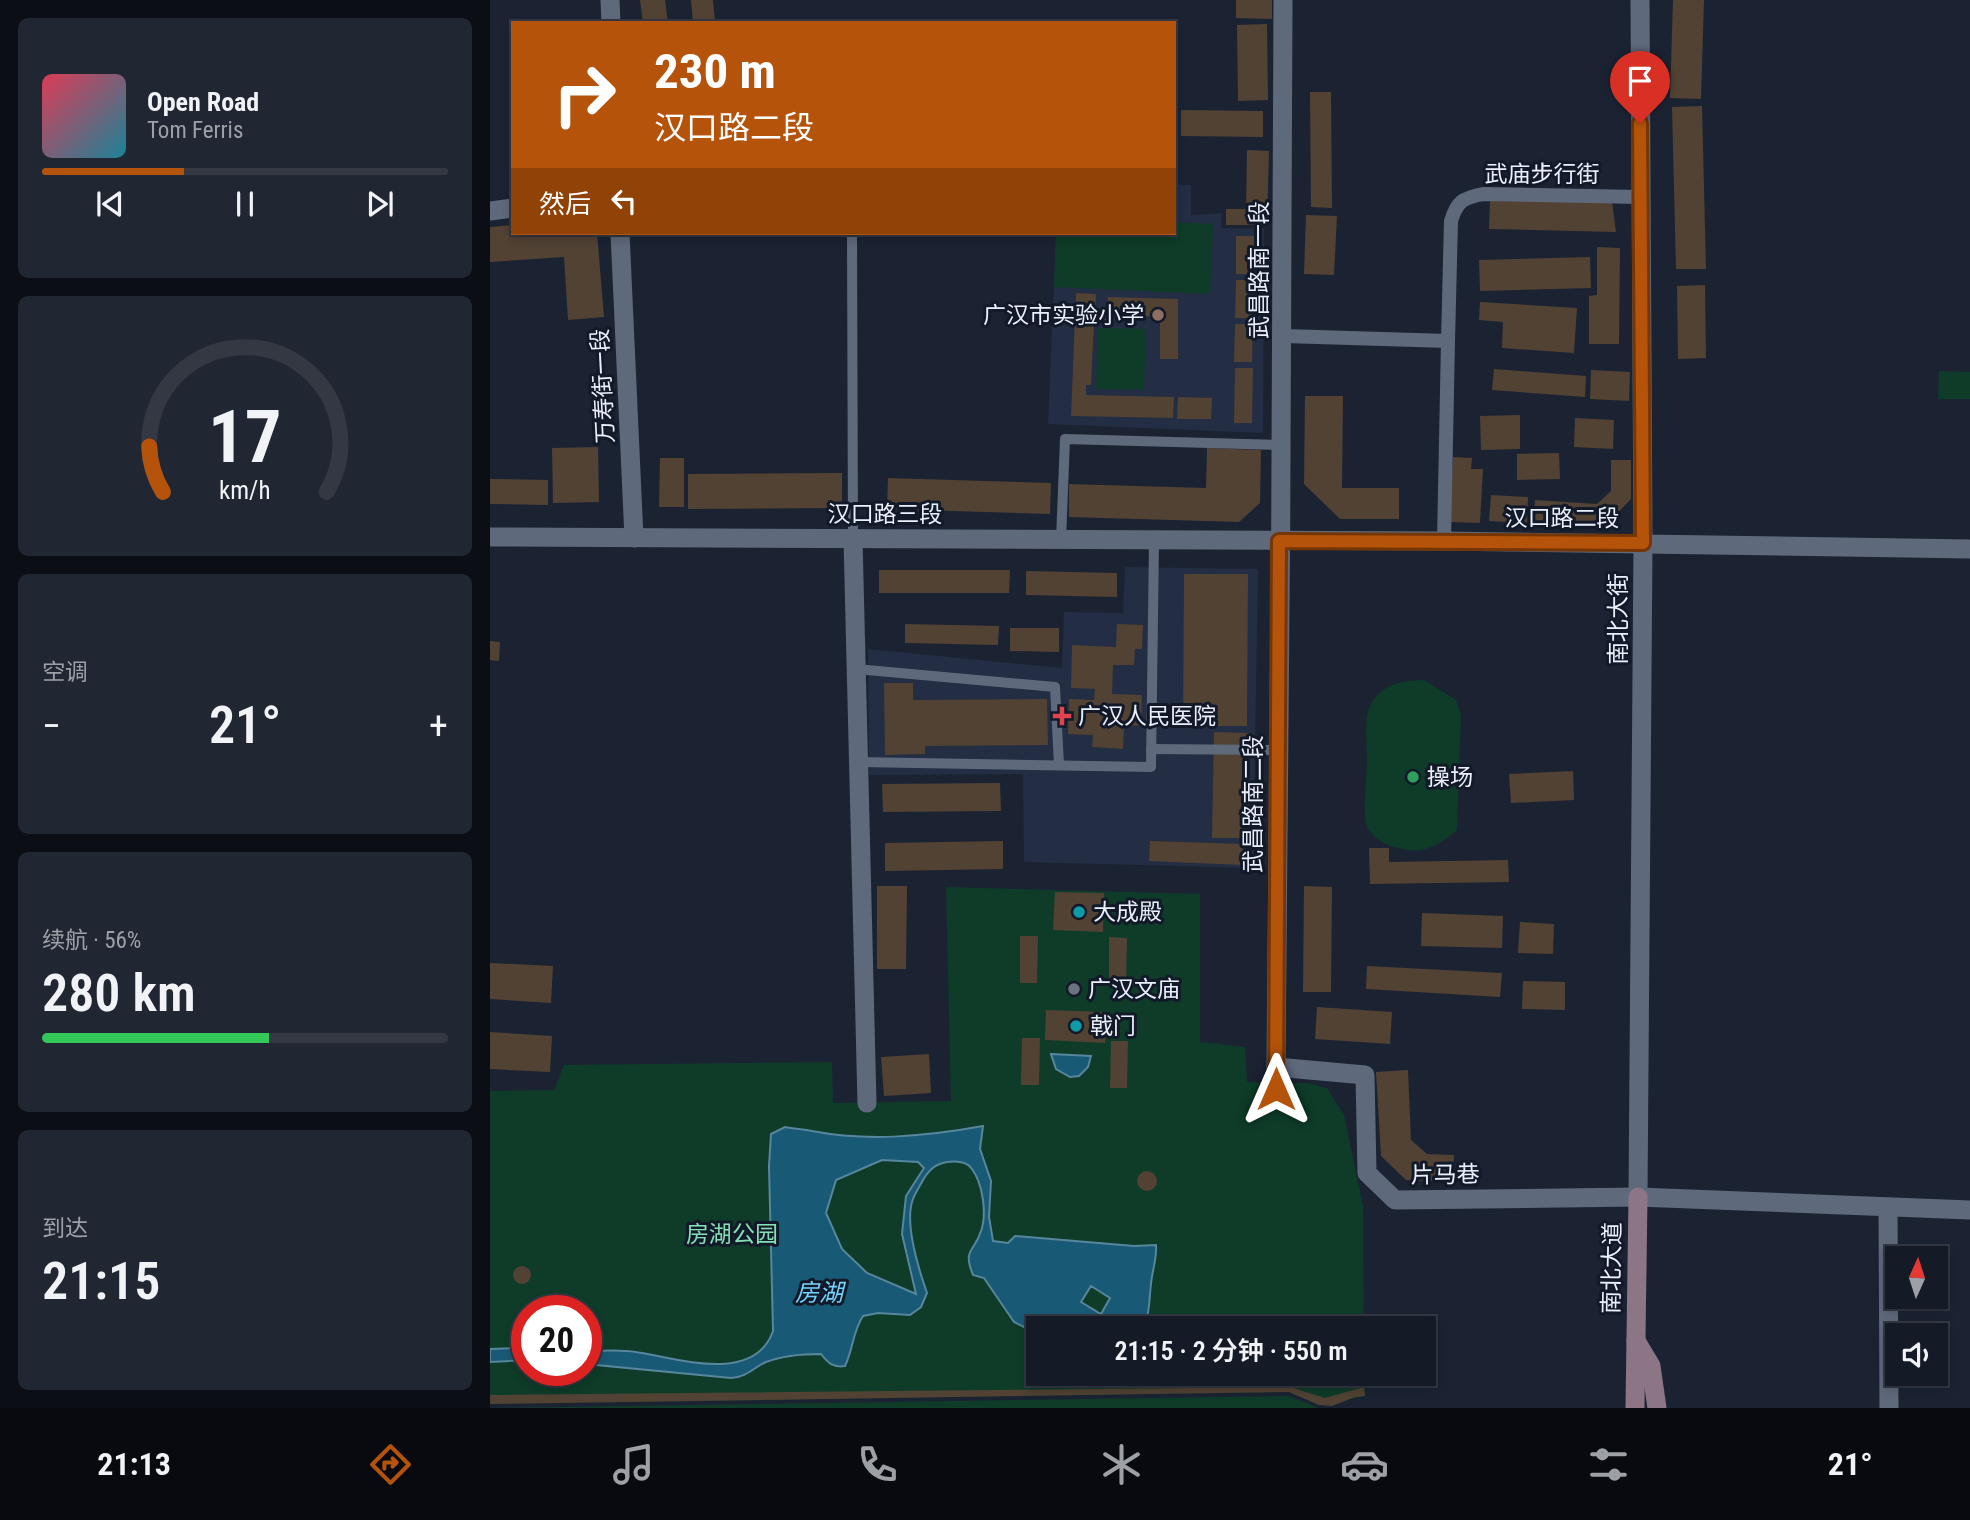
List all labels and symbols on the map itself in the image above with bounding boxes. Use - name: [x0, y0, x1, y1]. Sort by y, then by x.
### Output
- pin: [1610, 51, 1670, 123]
- street label: 武庙步行街: [1485, 161, 1600, 188]
- street label: 武昌路南一段: [1246, 201, 1273, 339]
- place label: 广汉市实验小学: [983, 302, 1144, 329]
- marker: 广汉市实验小学: [1150, 307, 1166, 323]
- street label: 万寿街一段: [587, 328, 619, 444]
- street label: 汉口路三段: [828, 501, 943, 528]
- street label: 汉口路二段: [1505, 505, 1620, 532]
- street label: 南北大街: [1605, 573, 1632, 665]
- place label: 广汉人民医院: [1078, 703, 1216, 730]
- marker: 广汉人民医院: [1052, 706, 1072, 726]
- street label: 武昌路南二段: [1240, 735, 1267, 873]
- place label: 操场: [1427, 764, 1473, 791]
- marker: 操场: [1405, 769, 1421, 785]
- place label: 大成殿: [1093, 899, 1162, 926]
- marker: 大成殿: [1071, 904, 1087, 920]
- place label: 广汉文庙: [1088, 976, 1180, 1003]
- marker: 广汉文庙: [1066, 981, 1082, 997]
- place label: 戟门: [1090, 1013, 1136, 1040]
- marker: 戟门: [1068, 1018, 1084, 1034]
- position arrow: [1239, 1052, 1313, 1126]
- street label: 片马巷: [1410, 1161, 1480, 1189]
- park label: 房湖公园: [686, 1221, 778, 1248]
- street label: 南北大道: [1598, 1222, 1626, 1314]
- north arrow: [1885, 1246, 1948, 1309]
- water label: 房湖: [795, 1279, 847, 1307]
- speed limit sign: 20: [511, 1295, 602, 1386]

